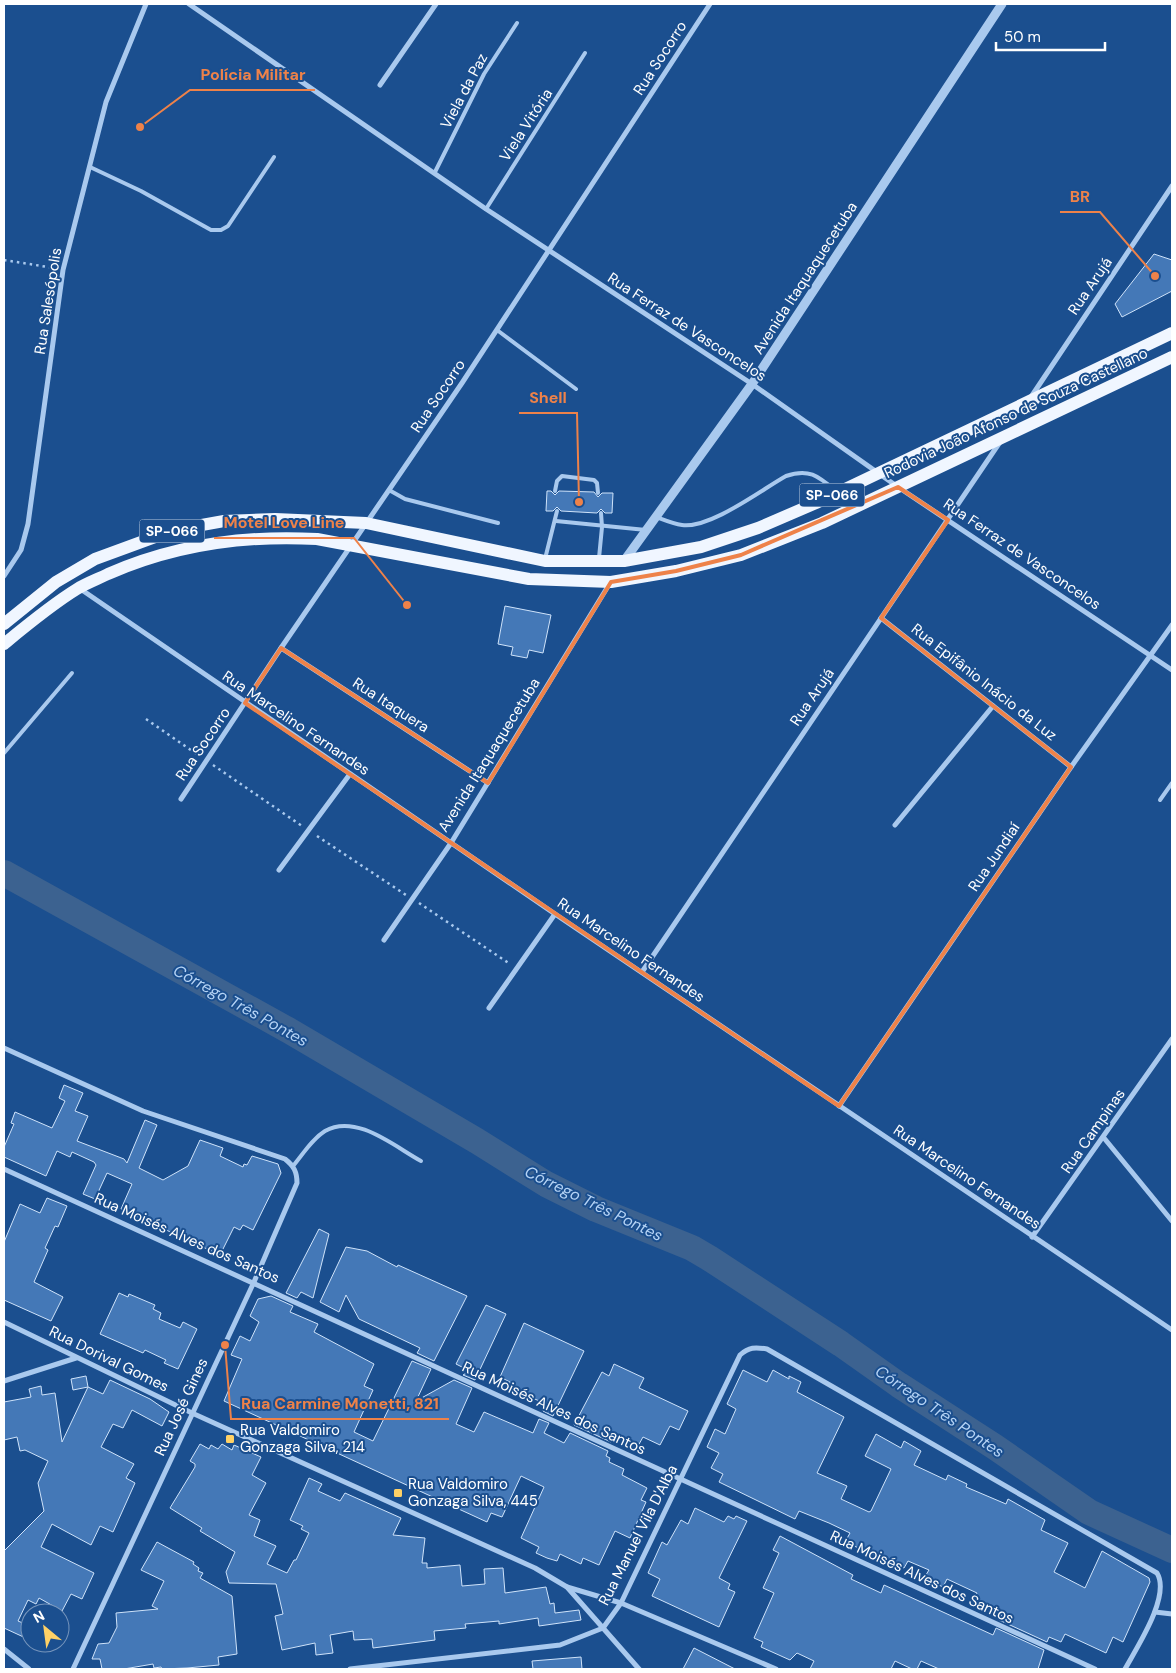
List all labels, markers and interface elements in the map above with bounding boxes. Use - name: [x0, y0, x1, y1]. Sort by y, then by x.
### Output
- street label: Rua Socorro: [629, 17, 691, 99]
- scale bar: [996, 20, 1105, 52]
- text: 50 m: [1004, 27, 1041, 47]
- street label: Viela da Paz: [436, 50, 492, 132]
- callout: Polícia Militar: [190, 59, 315, 90]
- text: Polícia Militar: [200, 64, 306, 85]
- street label: Viela Vitória: [495, 85, 557, 165]
- callout: BR: [1060, 181, 1100, 212]
- text: BR: [1070, 186, 1090, 207]
- street label: Avenida Itaquaquecetuba: [748, 198, 862, 358]
- street label: Rua Salesópolis: [30, 246, 66, 356]
- street label: Rua Arujá: [1063, 253, 1117, 319]
- street label: Rua Ferraz de Vasconcelos: [604, 268, 770, 386]
- street label: Rodovia João Afonso de Souza Castellano: [881, 343, 1151, 483]
- street label: Rua Socorro: [406, 355, 470, 437]
- callout: Shell: [519, 382, 577, 413]
- text: Shell: [529, 387, 567, 408]
- road number: SP-066: [800, 484, 864, 506]
- street label: Rua Ferraz de Vasconcelos: [939, 494, 1105, 614]
- callout: Motel Love Line: [214, 507, 354, 538]
- text: Motel Love Line: [224, 512, 344, 533]
- road number: SP-066: [140, 520, 204, 542]
- street label: Rua Epifânio Inácio da Luz: [907, 619, 1061, 745]
- street label: Rua Arujá: [785, 664, 839, 730]
- street label: Rua Marcelino Fernandes: [218, 666, 374, 780]
- street label: Rua Itaquera: [349, 673, 433, 737]
- street label: Avenida Itaquaquecetuba: [433, 674, 545, 836]
- street label: Rua Socorro: [171, 703, 235, 785]
- street label: Rua Jundiaí: [964, 818, 1025, 895]
- street label: Rua Marcelino Fernandes: [553, 893, 709, 1007]
- water label: Córrego Três Pontes: [170, 960, 312, 1051]
- street label: Rua Campinas: [1056, 1085, 1130, 1177]
- street label: Rua Marcelino Fernandes: [889, 1120, 1045, 1234]
- water label: Córrego Três Pontes: [521, 1161, 666, 1246]
- street label: Rua Moisés Alves dos Santos: [91, 1188, 283, 1288]
- street label: Rua Dorival Gomes: [46, 1321, 172, 1397]
- street label: Rua José Gines: [150, 1355, 212, 1459]
- street label: Rua Moisés Alves dos Santos: [459, 1357, 649, 1459]
- water label: Córrego Três Pontes: [871, 1360, 1008, 1462]
- callout: Rua Carmine Monetti, 821: [231, 1388, 449, 1419]
- text: Rua Carmine Monetti, 821: [241, 1393, 439, 1414]
- place label: Rua Valdomiro Gonzaga Silva, 214: [240, 1420, 365, 1457]
- marker: Rua Valdomiro Gonzaga Silva, 214: [224, 1433, 236, 1445]
- street label: Rua Manuel Vila D'Alba: [594, 1461, 682, 1609]
- place label: Rua Valdomiro Gonzaga Silva, 445: [408, 1474, 538, 1511]
- marker: Rua Valdomiro Gonzaga Silva, 445: [392, 1487, 404, 1499]
- street label: Rua Moisés Alves dos Santos: [827, 1526, 1017, 1628]
- north arrow: [20, 1603, 70, 1653]
- text: N: [30, 1606, 48, 1627]

